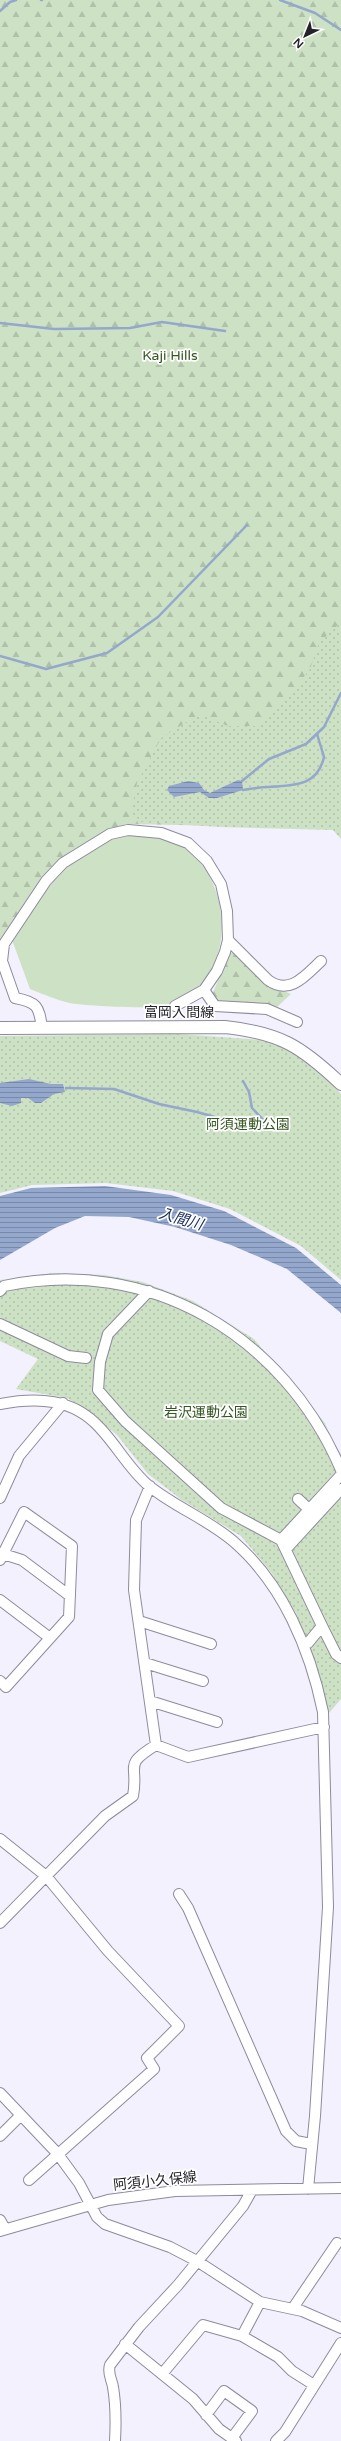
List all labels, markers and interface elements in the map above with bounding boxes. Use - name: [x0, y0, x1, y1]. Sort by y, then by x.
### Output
- north arrow: [285, 16, 325, 56]
- text: N: [291, 35, 306, 51]
- park label: Kaji Hills: [142, 347, 198, 364]
- street label: 富岡入間線: [144, 1004, 214, 1021]
- park label: 阿須運動公園: [206, 1116, 290, 1133]
- water label: 入間川: [157, 1204, 207, 1234]
- park label: 岩沢運動公園: [164, 1404, 248, 1421]
- street label: 阿須小久保線: [112, 2168, 198, 2194]

